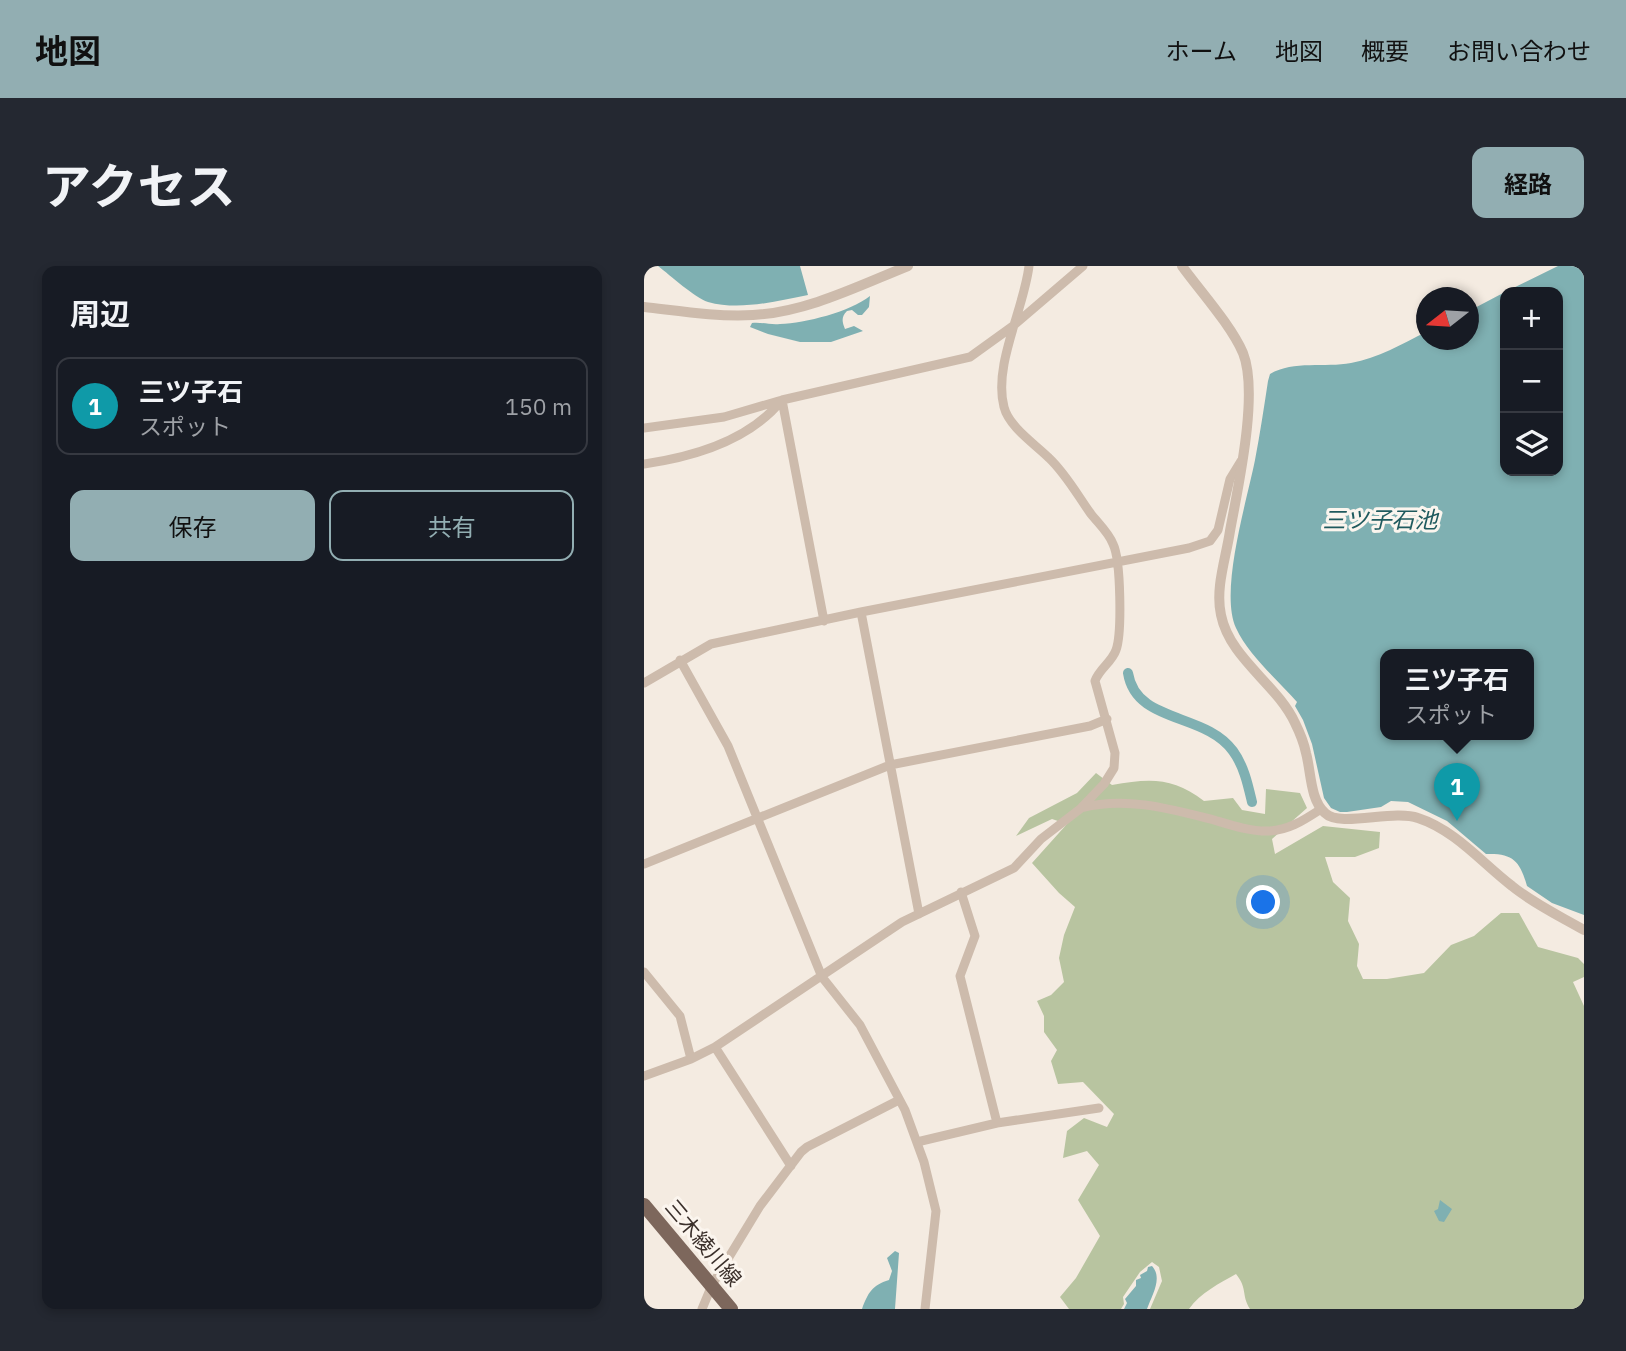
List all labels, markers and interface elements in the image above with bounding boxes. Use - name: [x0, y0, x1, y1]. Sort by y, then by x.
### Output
- text: 地図: [35, 29, 101, 72]
- text: ホーム: [1166, 35, 1237, 67]
- text: 地図: [1275, 35, 1323, 67]
- text: 概要: [1361, 35, 1409, 67]
- text: お問い合わせ: [1447, 35, 1591, 67]
- button: 経路: [1472, 147, 1584, 218]
- text: アクセス: [42, 154, 236, 217]
- north arrow: [1416, 287, 1479, 350]
- map controls: [1500, 287, 1563, 476]
- button: +: [1500, 287, 1563, 350]
- text: 周辺: [70, 294, 130, 333]
- button: −: [1500, 350, 1563, 413]
- text: 三ツ子石: [139, 374, 243, 408]
- text: 1: [88, 391, 102, 421]
- text: 150 m: [505, 391, 572, 421]
- text: スポット: [139, 411, 231, 441]
- button: layers: [1500, 413, 1563, 476]
- button: 保存: [70, 490, 315, 561]
- button: 共有: [329, 490, 574, 561]
- water label: 三ツ子石池: [1323, 504, 1440, 534]
- popup: [1380, 649, 1534, 740]
- text: 三ツ子石: [1405, 662, 1509, 696]
- text: スポット: [1405, 699, 1497, 729]
- pin: 1: [1434, 763, 1480, 821]
- your location: [1246, 885, 1280, 919]
- street label: 三木綾川線: [659, 1193, 748, 1292]

